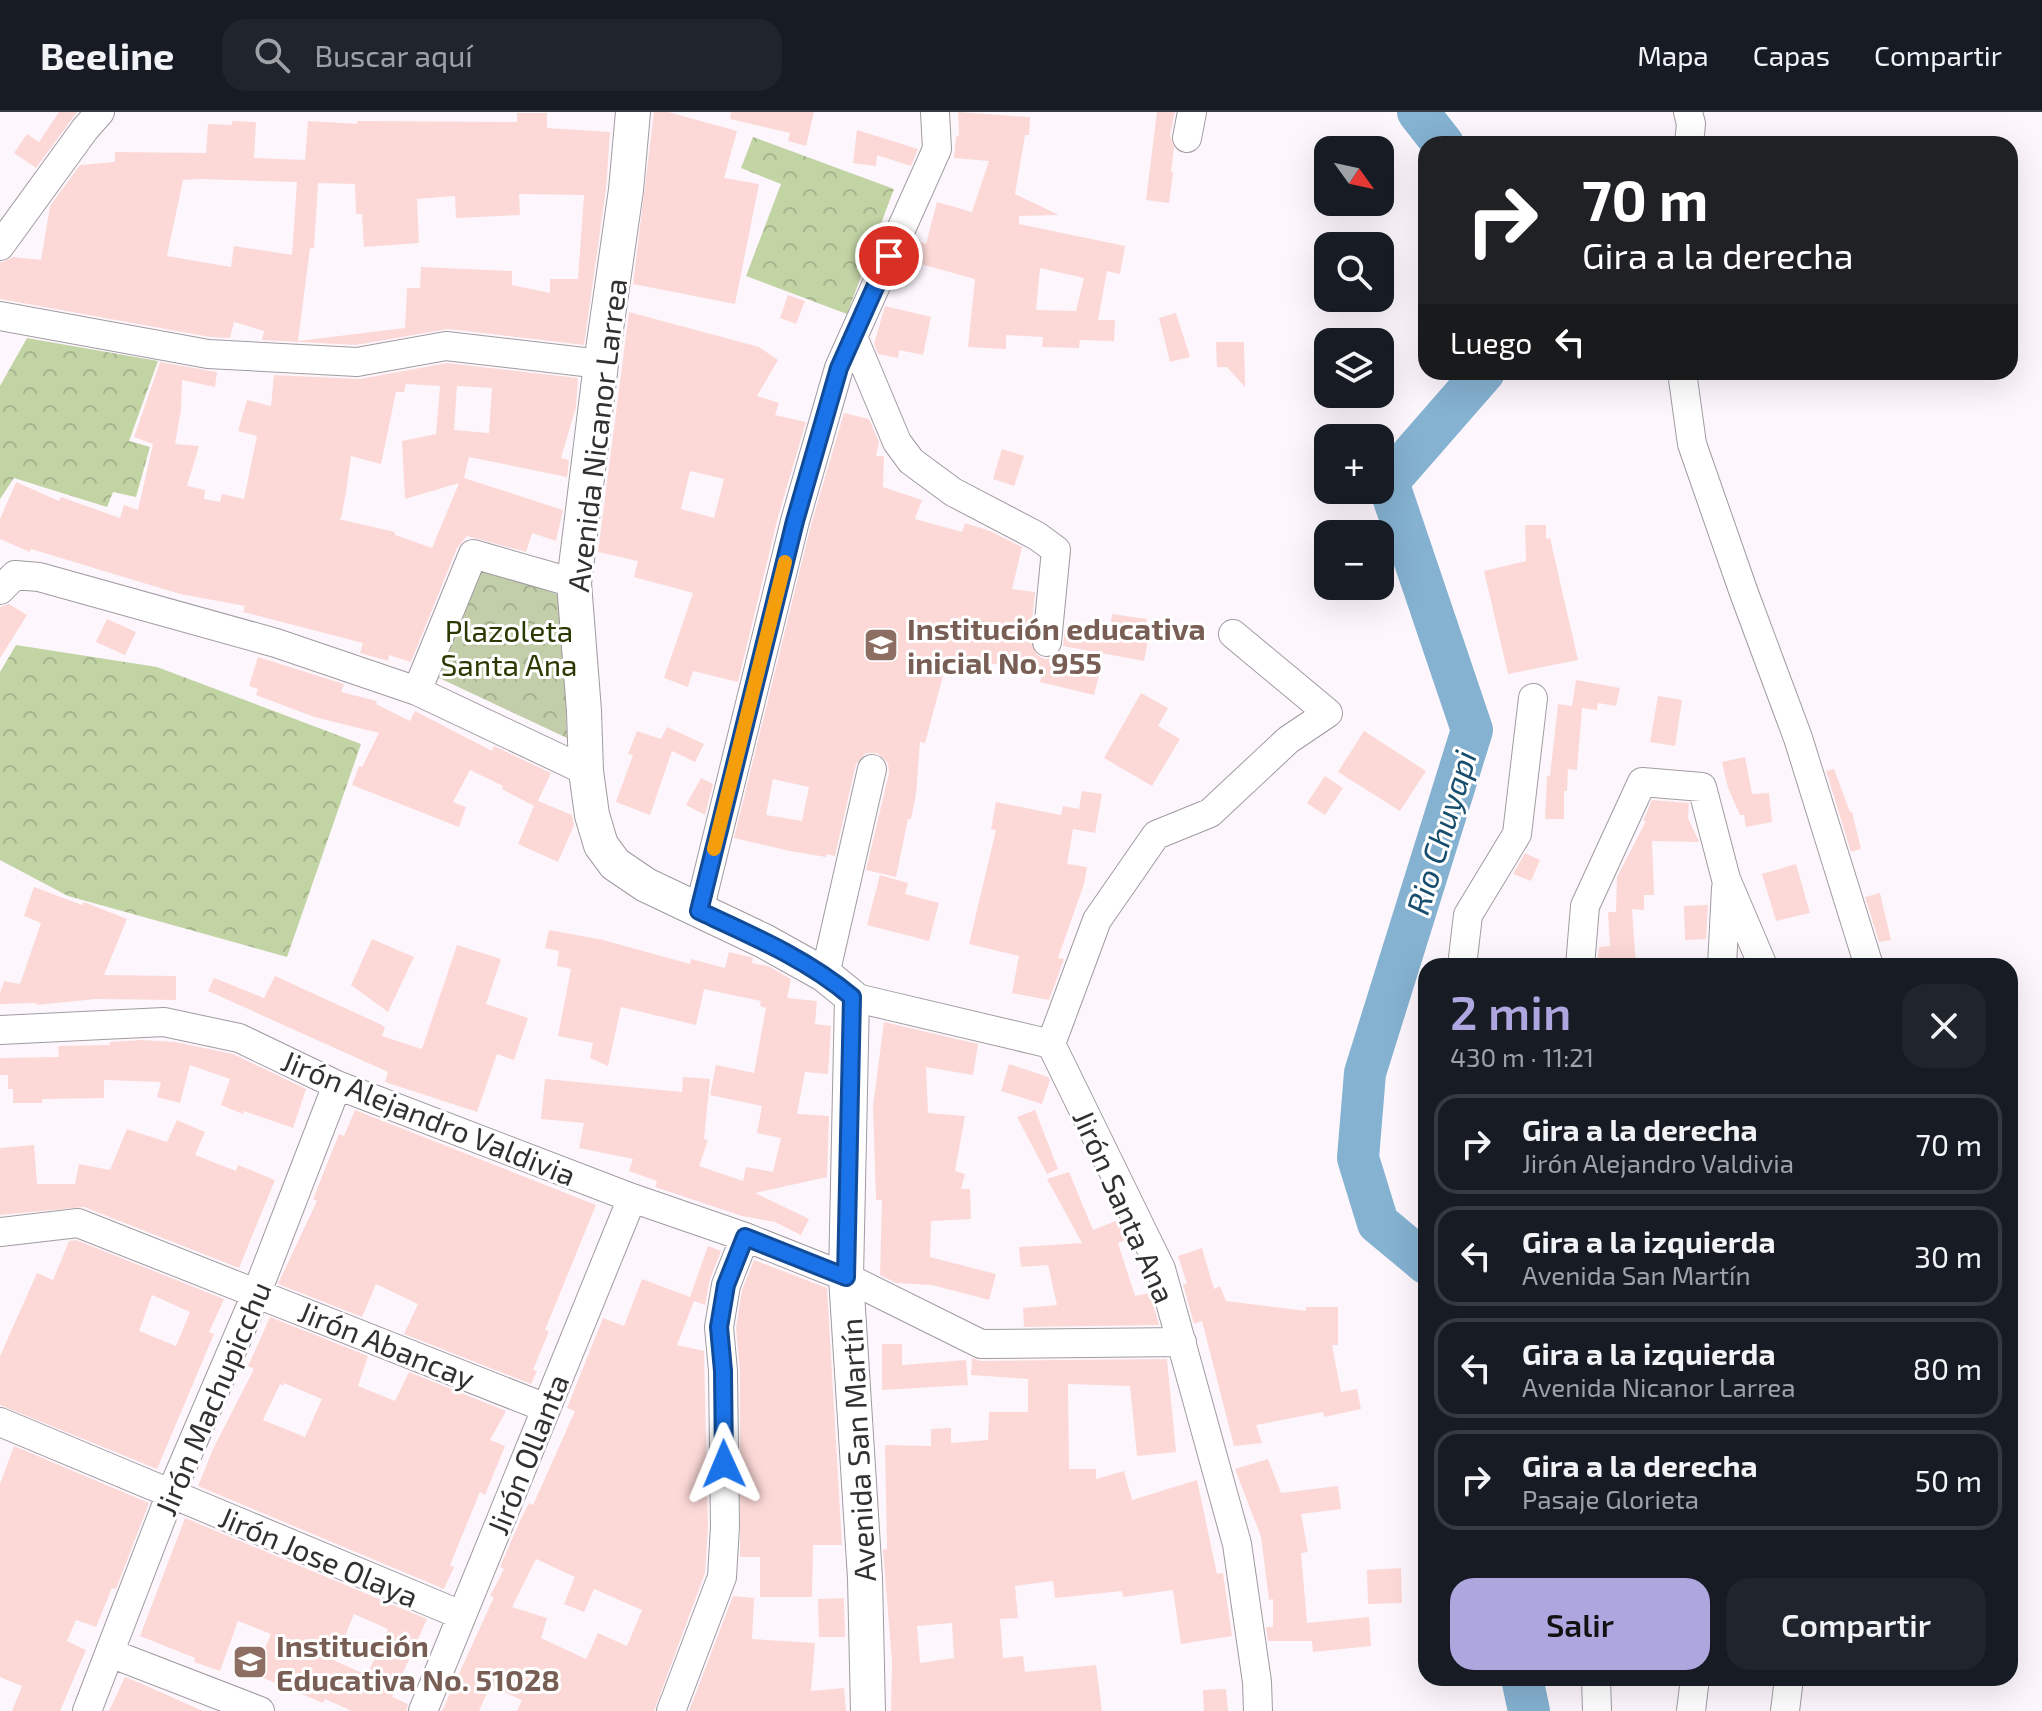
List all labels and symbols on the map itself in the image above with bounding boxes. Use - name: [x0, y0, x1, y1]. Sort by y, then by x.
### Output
- north arrow: [1314, 136, 1394, 216]
- pin: [855, 222, 923, 290]
- street label: Avenida Nicanor Larrea: [559, 276, 633, 594]
- place label: Institución educativa inicial No. 955: [907, 610, 1206, 680]
- park label: Plazoleta Santa Ana: [440, 612, 578, 682]
- school or university icon: Institución educativa inicial No. 955: [862, 626, 900, 664]
- water label: Rio Chuyapi: [1397, 745, 1484, 919]
- street label: Jirón Alejandro Valdivia: [277, 1042, 581, 1192]
- street label: Jirón Santa Ana: [1066, 1104, 1184, 1308]
- street label: Jirón Machupicchu: [146, 1275, 278, 1521]
- street label: Jirón Abancay: [294, 1292, 480, 1396]
- street label: Avenida San Martín: [832, 1317, 882, 1583]
- street label: Jirón Ollanta: [478, 1368, 576, 1540]
- position arrow: [682, 1422, 766, 1506]
- street label: Jirón Jose Olaya: [214, 1498, 424, 1614]
- place label: Institución Educativa No. 51028: [276, 1627, 560, 1697]
- school or university icon: Institución Educativa No. 51028: [231, 1643, 269, 1681]

